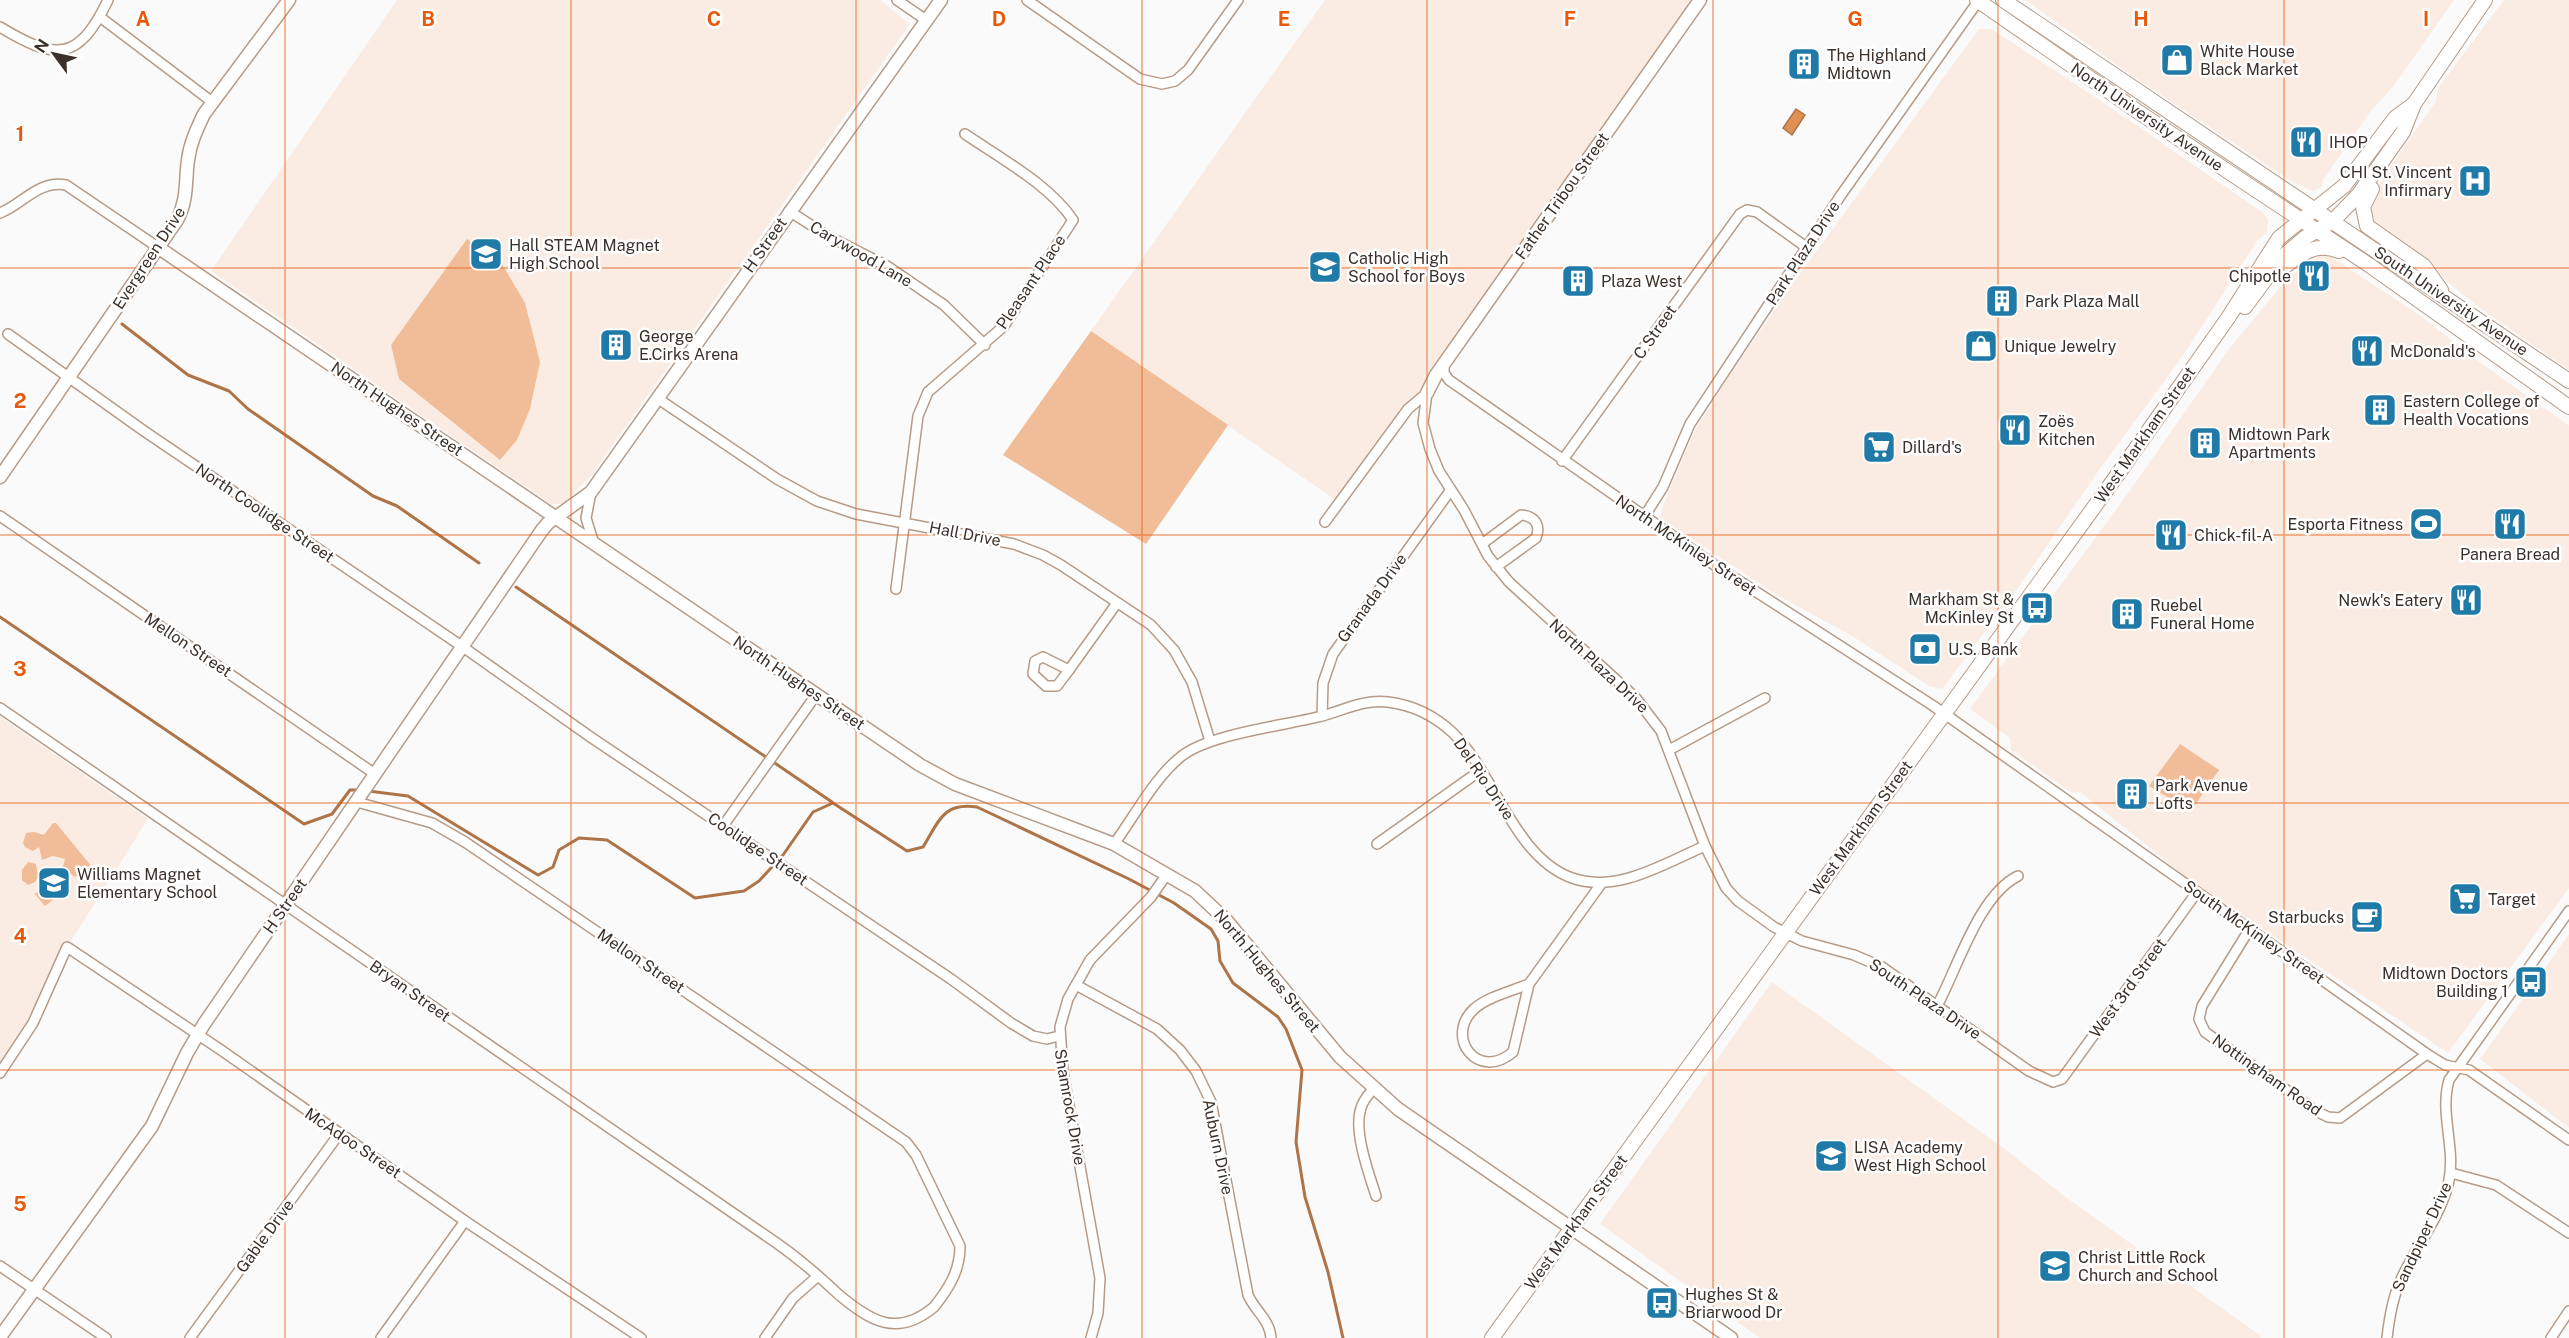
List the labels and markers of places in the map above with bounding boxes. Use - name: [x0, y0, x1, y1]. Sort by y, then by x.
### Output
- shop icon: White House Black Market: [2159, 42, 2195, 78]
- place label: White House Black Market: [2200, 42, 2299, 79]
- building icon: The Highland Midtown: [1786, 46, 1822, 82]
- place label: The Highland Midtown: [1827, 46, 1926, 83]
- restaurant icon: IHOP: [2288, 124, 2324, 160]
- place label: IHOP: [2329, 133, 2368, 152]
- place label: CHI St. Vincent Infirmary: [2340, 163, 2452, 200]
- hospital icon: CHI St. Vincent Infirmary: [2457, 163, 2493, 199]
- school or university icon: Hall STEAM Magnet High School: [468, 236, 504, 272]
- place label: Hall STEAM Magnet High School: [509, 236, 660, 273]
- school or university icon: Catholic High School for Boys: [1307, 249, 1343, 285]
- place label: Catholic High School for Boys: [1348, 249, 1465, 286]
- restaurant icon: Chipotle: [2296, 258, 2332, 294]
- building icon: Plaza West: [1560, 263, 1596, 299]
- place label: Chipotle: [2229, 267, 2291, 286]
- place label: Plaza West: [1601, 272, 1683, 291]
- building icon: Park Plaza Mall: [1984, 283, 2020, 319]
- place label: Park Plaza Mall: [2025, 292, 2140, 311]
- building icon: George E.Cirks Arena: [598, 327, 634, 363]
- place label: George E.Cirks Arena: [639, 327, 738, 364]
- shop icon: Unique Jewelry: [1963, 328, 1999, 364]
- restaurant icon: McDonald's: [2349, 333, 2385, 369]
- place label: Unique Jewelry: [2004, 337, 2117, 356]
- place label: McDonald's: [2390, 342, 2476, 361]
- building icon: Eastern College of Health Vocations: [2362, 392, 2398, 428]
- place label: Eastern College of Health Vocations: [2403, 392, 2539, 429]
- restaurant icon: Zoës Kitchen: [1997, 412, 2033, 448]
- place label: Zoës Kitchen: [2038, 412, 2095, 449]
- building icon: Midtown Park Apartments: [2187, 425, 2223, 461]
- place label: Midtown Park Apartments: [2228, 425, 2330, 462]
- supermarket icon: Dillard's: [1861, 429, 1897, 465]
- place label: Dillard's: [1902, 438, 1962, 457]
- sports icon: Esporta Fitness: [2408, 506, 2444, 542]
- restaurant icon: Panera Bread: [2492, 506, 2528, 542]
- place label: Esporta Fitness: [2288, 515, 2403, 534]
- restaurant icon: Chick-fil-A: [2153, 517, 2189, 553]
- place label: Chick-fil-A: [2194, 526, 2273, 545]
- place label: Panera Bread: [2460, 545, 2560, 564]
- restaurant icon: Newk's Eatery: [2448, 582, 2484, 618]
- place label: Markham St & McKinley St: [1908, 590, 2014, 627]
- bus stop icon: Markham St & McKinley St: [2019, 590, 2055, 626]
- place label: Newk's Eatery: [2338, 591, 2443, 610]
- building icon: Ruebel Funeral Home: [2109, 596, 2145, 632]
- place label: Ruebel Funeral Home: [2150, 596, 2255, 633]
- bank icon: U.S. Bank: [1907, 631, 1943, 667]
- place label: U.S. Bank: [1948, 640, 2018, 659]
- building icon: Park Avenue Lofts: [2114, 776, 2150, 812]
- place label: Park Avenue Lofts: [2155, 776, 2248, 813]
- school or university icon: Williams Magnet Elementary School: [36, 865, 72, 901]
- place label: Williams Magnet Elementary School: [77, 865, 218, 902]
- supermarket icon: Target: [2447, 881, 2483, 917]
- place label: Target: [2488, 890, 2536, 909]
- cafe icon: Starbucks: [2349, 899, 2385, 935]
- place label: Starbucks: [2268, 908, 2344, 927]
- place label: Midtown Doctors Building 1: [2382, 964, 2508, 1001]
- bus stop icon: Midtown Doctors Building 1: [2513, 964, 2549, 1000]
- school or university icon: LISA Academy West High School: [1813, 1138, 1849, 1174]
- place label: LISA Academy West High School: [1854, 1138, 1986, 1175]
- school or university icon: Christ Little Rock Church and School: [2037, 1248, 2073, 1284]
- place label: Christ Little Rock Church and School: [2078, 1248, 2219, 1285]
- bus stop icon: Hughes St & Briarwood Dr: [1644, 1285, 1680, 1321]
- place label: Hughes St & Briarwood Dr: [1685, 1285, 1782, 1322]

